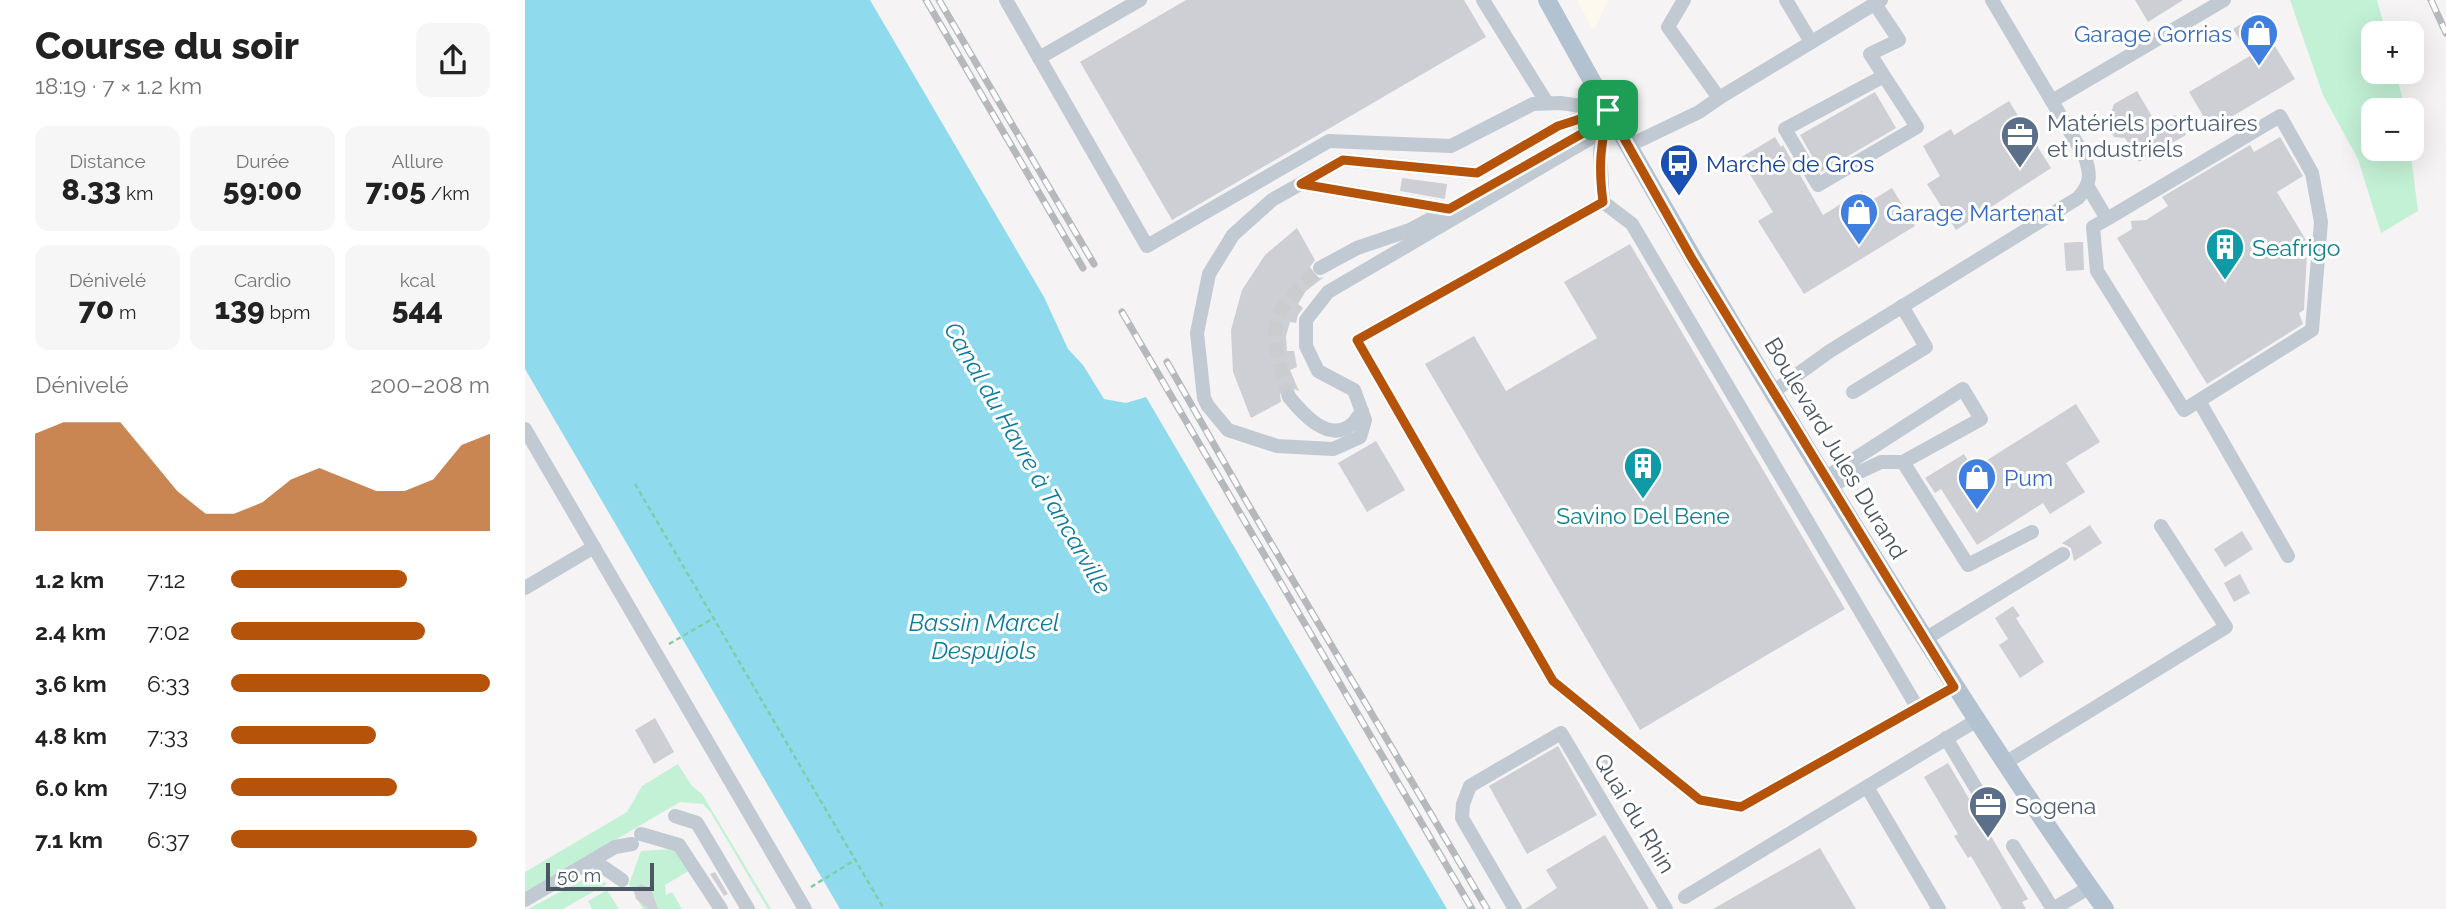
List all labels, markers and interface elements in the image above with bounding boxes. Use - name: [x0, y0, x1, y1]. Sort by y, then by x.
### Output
- shop icon: Garage Gorrias: [2238, 12, 2280, 67]
- place label: Garage Gorrias: [2074, 20, 2232, 47]
- map controls: [2361, 21, 2424, 161]
- button: +: [2361, 21, 2424, 84]
- text: Course du soir: [35, 23, 299, 68]
- button: share: [416, 23, 490, 97]
- text: 18:19 · 7 × 1.2 km: [35, 72, 202, 99]
- pin: [1578, 80, 1638, 140]
- icon: arrive: [1589, 91, 1627, 129]
- button: −: [2361, 98, 2424, 161]
- place label: Matériels portuaires et industriels: [2047, 109, 2258, 162]
- office icon: Matériels portuaires et industriels: [1999, 114, 2041, 169]
- bus stop icon: Marché de Gros: [1658, 142, 1700, 197]
- text: Distance: [69, 150, 146, 172]
- text: Durée: [236, 150, 289, 172]
- text: Allure: [392, 150, 443, 172]
- place label: Marché de Gros: [1706, 150, 1874, 177]
- text: 8.33: [62, 172, 121, 207]
- text: 59:00: [223, 172, 302, 207]
- text: 7:05: [365, 172, 426, 207]
- text: km: [121, 182, 153, 204]
- text: /km: [426, 182, 470, 204]
- shop icon: Garage Martenat: [1838, 191, 1880, 246]
- place label: Garage Martenat: [1886, 199, 2065, 226]
- building icon: Seafrigo: [2204, 226, 2246, 281]
- place label: Seafrigo: [2252, 234, 2340, 261]
- text: Dénivelé: [69, 269, 146, 291]
- text: Cardio: [234, 269, 291, 291]
- text: kcal: [400, 269, 435, 291]
- text: 70: [78, 291, 114, 326]
- text: 139: [214, 291, 265, 326]
- text: 544: [392, 291, 443, 326]
- text: m: [114, 301, 137, 323]
- text: bpm: [265, 301, 311, 323]
- water label: Canal du Havre à Tancarville: [938, 317, 1118, 599]
- street label: Boulevard Jules Durand: [1759, 332, 1913, 564]
- text: Dénivelé: [35, 371, 128, 398]
- text: 200–208 m: [370, 371, 490, 398]
- building icon: Savino Del Bene: [1622, 445, 1664, 500]
- shop icon: Pum: [1956, 456, 1998, 511]
- place label: Pum: [2004, 464, 2053, 491]
- place label: Savino Del Bene: [1556, 502, 1730, 529]
- text: 1.2 km: [35, 566, 104, 593]
- text: 7:12: [147, 566, 185, 593]
- water label: Bassin Marcel Despujols: [909, 608, 1059, 665]
- text: 2.4 km: [35, 618, 106, 645]
- text: 7:02: [147, 618, 190, 645]
- text: 3.6 km: [35, 670, 107, 697]
- text: 6:33: [147, 670, 190, 697]
- text: 4.8 km: [35, 722, 107, 749]
- text: 7:33: [147, 722, 188, 749]
- street label: Quai du Rhin: [1589, 748, 1681, 878]
- text: 6.0 km: [35, 774, 108, 801]
- text: 7:19: [147, 774, 187, 801]
- office icon: Sogena: [1967, 784, 2009, 839]
- place label: Sogena: [2015, 792, 2096, 819]
- text: 7.1 km: [35, 826, 103, 853]
- text: 6:37: [147, 826, 190, 853]
- scale bar: [546, 860, 655, 892]
- text: 50 m: [557, 864, 601, 886]

